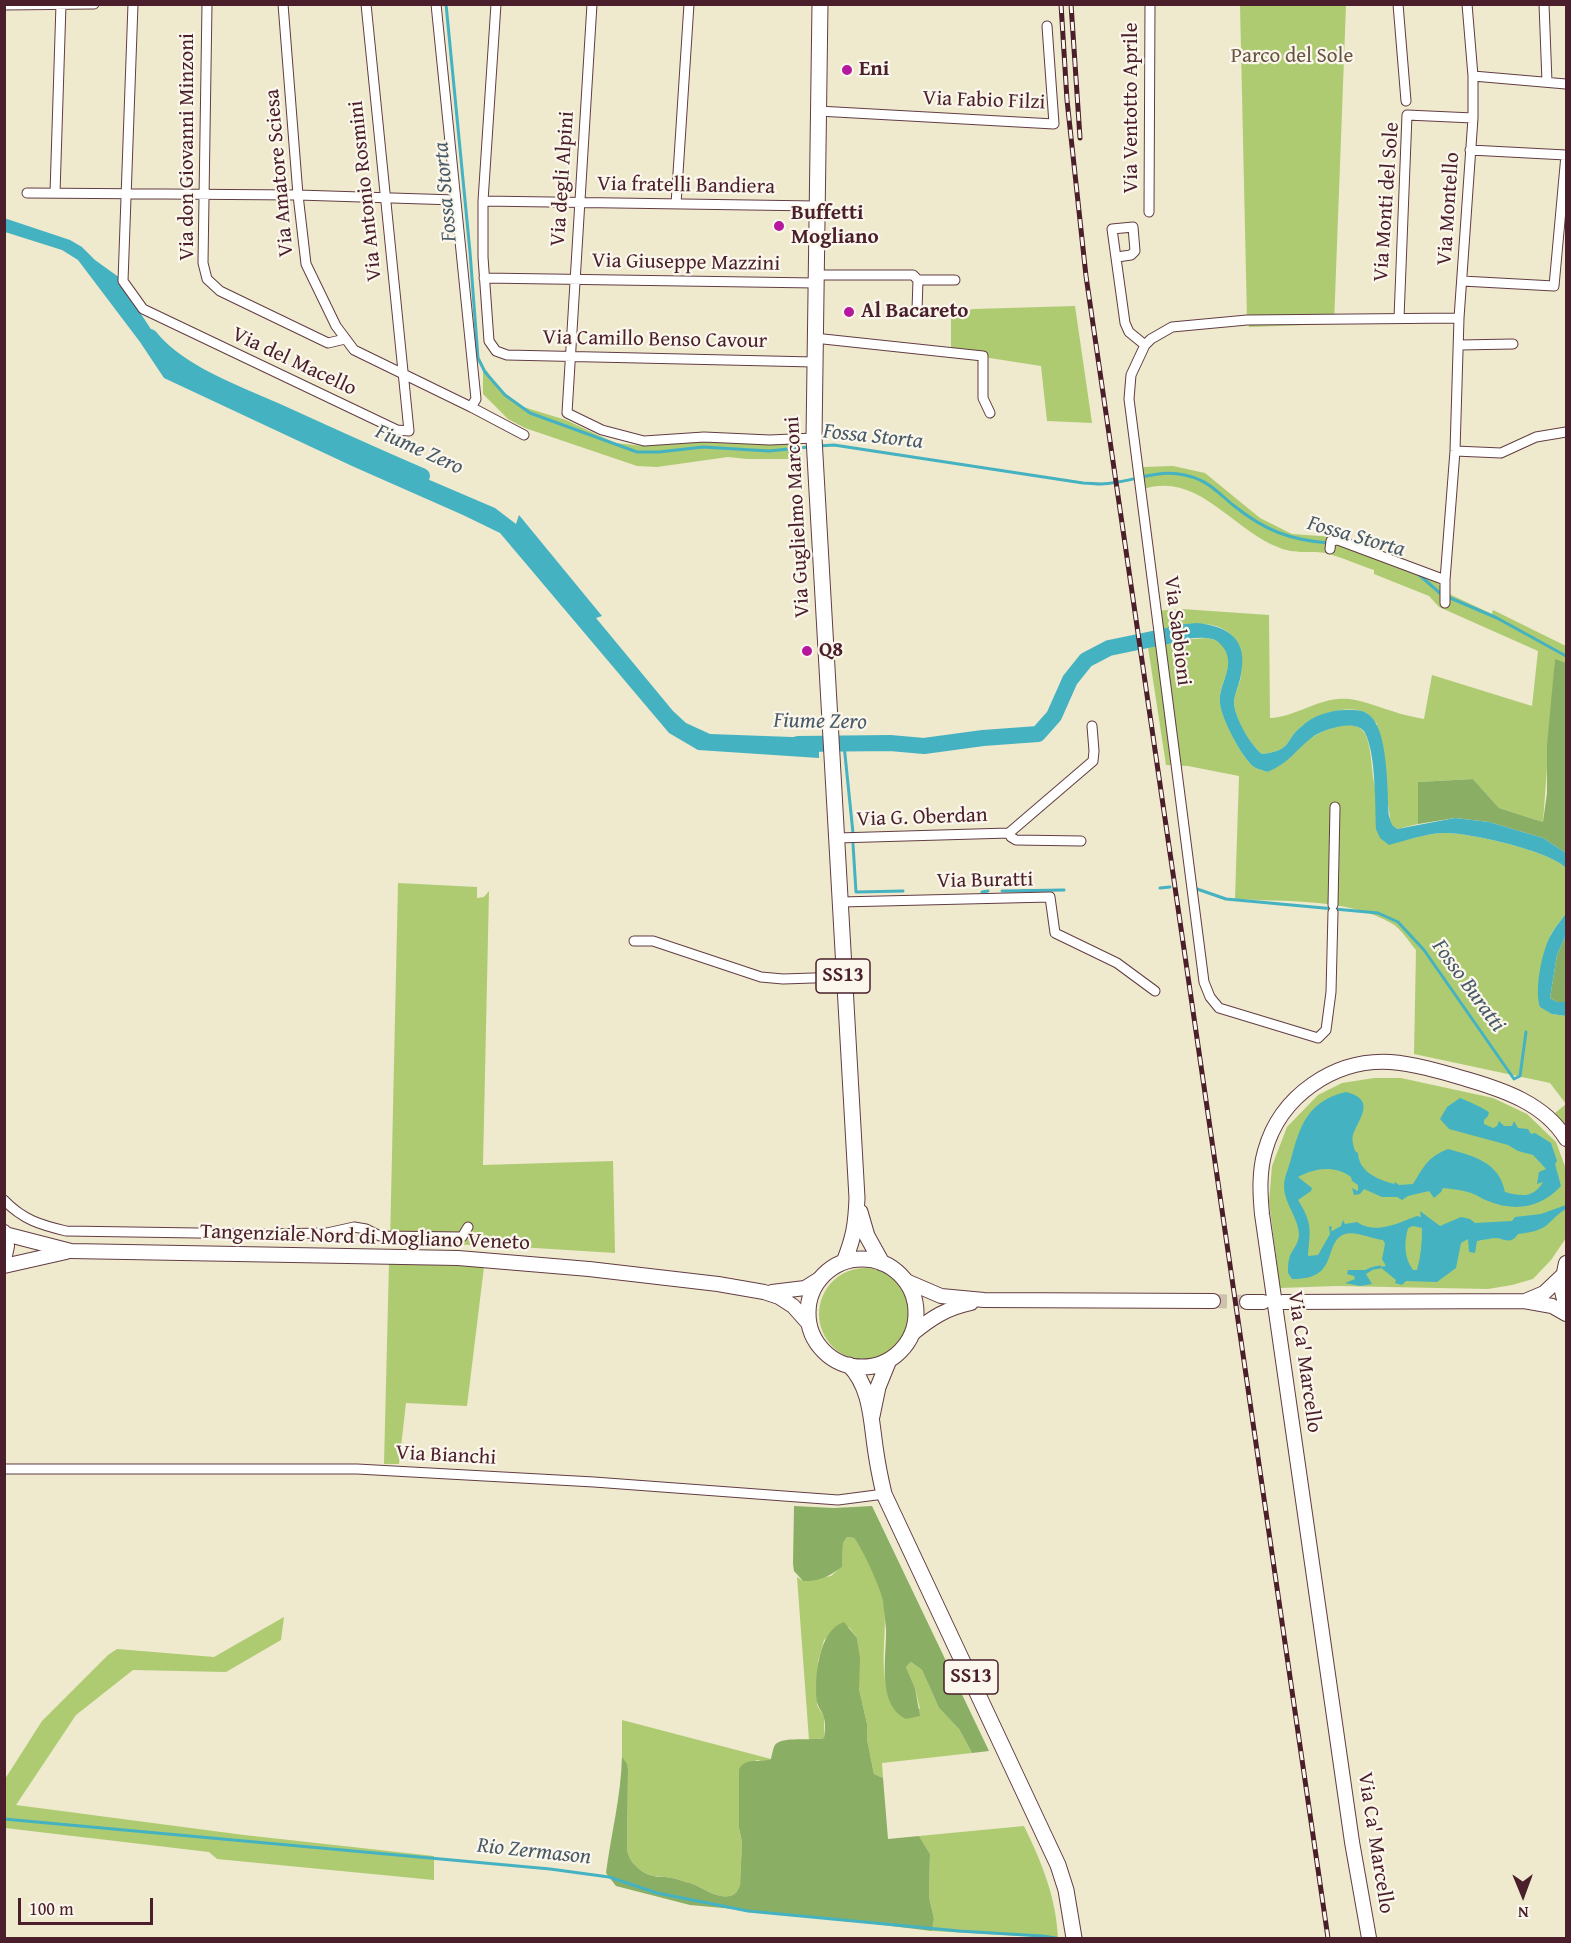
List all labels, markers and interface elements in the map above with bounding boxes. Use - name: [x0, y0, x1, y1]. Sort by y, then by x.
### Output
- street label: Via Ventotto Aprile: [1119, 22, 1145, 194]
- street label: Via don Giovanni Minzoni: [175, 33, 201, 261]
- park label: Parco del Sole: [1231, 44, 1353, 70]
- place label: Eni: [859, 57, 889, 83]
- marker: Eni: [840, 63, 854, 77]
- street label: Via Fabio Filzi: [922, 86, 1046, 116]
- street label: Via Amatore Sciesa: [260, 88, 300, 258]
- street label: Via Antonio Rosmini: [344, 99, 388, 283]
- street label: Via degli Alpini: [546, 110, 580, 248]
- street label: Via Monti del Sole: [1369, 121, 1405, 283]
- water label: Fossa Storta: [428, 141, 464, 243]
- street label: Via Montello: [1432, 151, 1466, 267]
- street label: Via fratelli Bandiera: [597, 172, 775, 200]
- place label: Buffetti Mogliano: [791, 201, 879, 251]
- marker: Buffetti Mogliano: [772, 219, 786, 233]
- street label: Via Giuseppe Mazzini: [592, 249, 780, 277]
- place label: Al Bacareto: [861, 299, 969, 325]
- marker: Al Bacareto: [842, 305, 856, 319]
- street label: Via del Macello: [228, 322, 360, 402]
- street label: Via Camillo Benso Cavour: [542, 325, 768, 355]
- street label: Via Guglielmo Marconi: [780, 416, 816, 618]
- water label: Fiume Zero: [371, 419, 467, 481]
- water label: Fossa Storta: [822, 419, 924, 455]
- water label: Fossa Storta: [1304, 510, 1408, 564]
- street label: Via Sabbioni: [1158, 575, 1196, 687]
- place label: Q8: [819, 638, 843, 664]
- marker: Q8: [800, 644, 814, 658]
- water label: Fiume Zero: [773, 708, 867, 736]
- street label: Via G. Oberdan: [856, 803, 988, 833]
- street label: Via Buratti: [937, 868, 1033, 894]
- water label: Fosso Buratti: [1426, 935, 1510, 1037]
- road number: SS13: [816, 959, 870, 993]
- street label: Tangenziale Nord di Mogliano Veneto: [200, 1220, 530, 1256]
- street label: Via Ca' Marcello: [1282, 1290, 1326, 1434]
- street label: Via Bianchi: [395, 1441, 497, 1471]
- road number: SS13: [944, 1660, 998, 1694]
- street label: Via Ca' Marcello: [1351, 1771, 1399, 1915]
- water label: Rio Zermason: [476, 1833, 592, 1871]
- north arrow: [1493, 1865, 1553, 1925]
- scale bar: [21, 1886, 156, 1924]
- text: 100 m: [29, 1895, 74, 1922]
- text: N: [1518, 1901, 1529, 1925]

